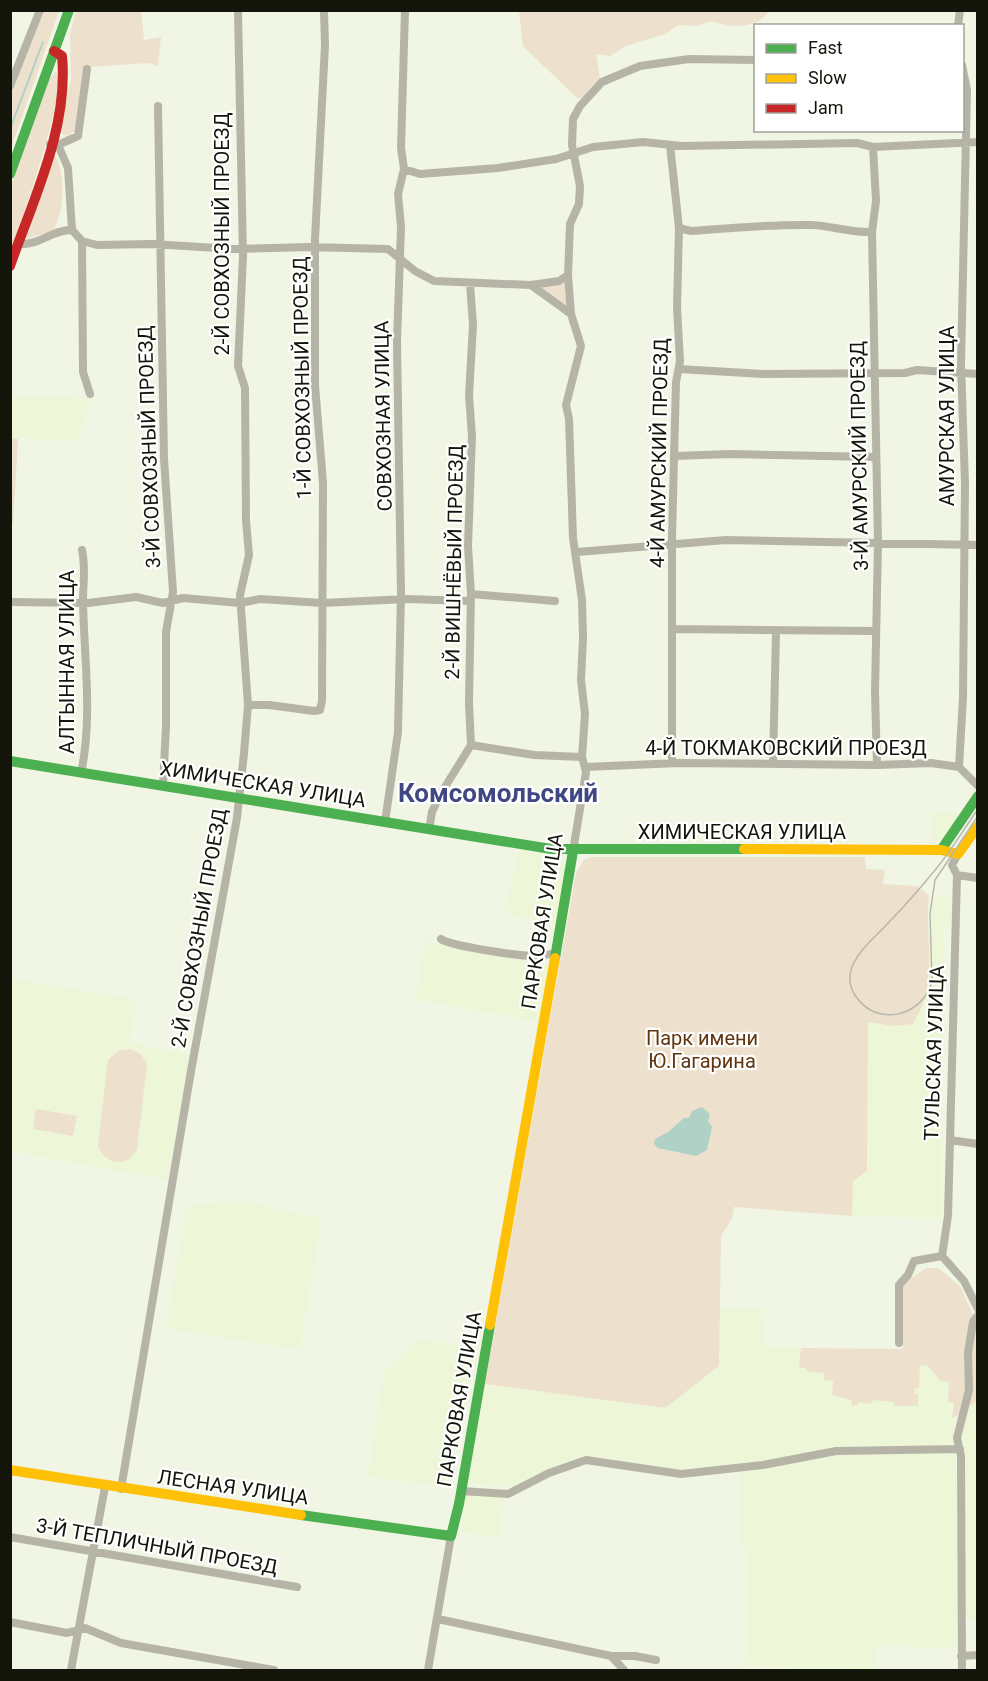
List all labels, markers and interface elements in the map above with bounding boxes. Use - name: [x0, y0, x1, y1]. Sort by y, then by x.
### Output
- legend: [754, 24, 964, 132]
- text: Fast: [808, 37, 843, 58]
- text: Slow: [808, 67, 847, 88]
- text: Jam: [808, 97, 844, 118]
- street label: 2-Й СОВХОЗНЫЙ ПРОЕЗД: [210, 113, 234, 355]
- street label: 1-Й СОВХОЗНЫЙ ПРОЕЗД: [288, 256, 316, 500]
- street label: СОВХОЗНАЯ УЛИЦА: [369, 320, 397, 512]
- street label: 3-Й СОВХОЗНЫЙ ПРОЕЗД: [133, 325, 165, 569]
- street label: АМУРСКАЯ УЛИЦА: [935, 326, 959, 506]
- street label: 4-Й АМУРСКИЙ ПРОЕЗД: [645, 338, 673, 568]
- street label: 3-Й АМУРСКИЙ ПРОЕЗД: [845, 341, 873, 571]
- street label: 2-Й ВИШНЁВЫЙ ПРОЕЗД: [440, 444, 468, 680]
- street label: АЛТЫННАЯ УЛИЦА: [55, 570, 79, 754]
- street label: 4-Й ТОКМАКОВСКИЙ ПРОЕЗД: [645, 736, 927, 760]
- street label: ХИМИЧЕСКАЯ УЛИЦА: [158, 756, 368, 812]
- district label: Комсомольский: [398, 778, 598, 808]
- street label: 2-Й СОВХОЗНЫЙ ПРОЕЗД: [166, 806, 232, 1050]
- street label: ХИМИЧЕСКАЯ УЛИЦА: [638, 820, 846, 844]
- street label: ПАРКОВАЯ УЛИЦА: [516, 831, 568, 1011]
- street label: ТУЛЬСКАЯ УЛИЦА: [919, 965, 949, 1141]
- park label: Парк имени Ю.Гагарина: [646, 1026, 758, 1073]
- street label: ПАРКОВАЯ УЛИЦА: [432, 1309, 486, 1489]
- street label: ЛЕСНАЯ УЛИЦА: [156, 1465, 310, 1509]
- street label: 3-Й ТЕПЛИЧНЫЙ ПРОЕЗД: [34, 1513, 280, 1579]

